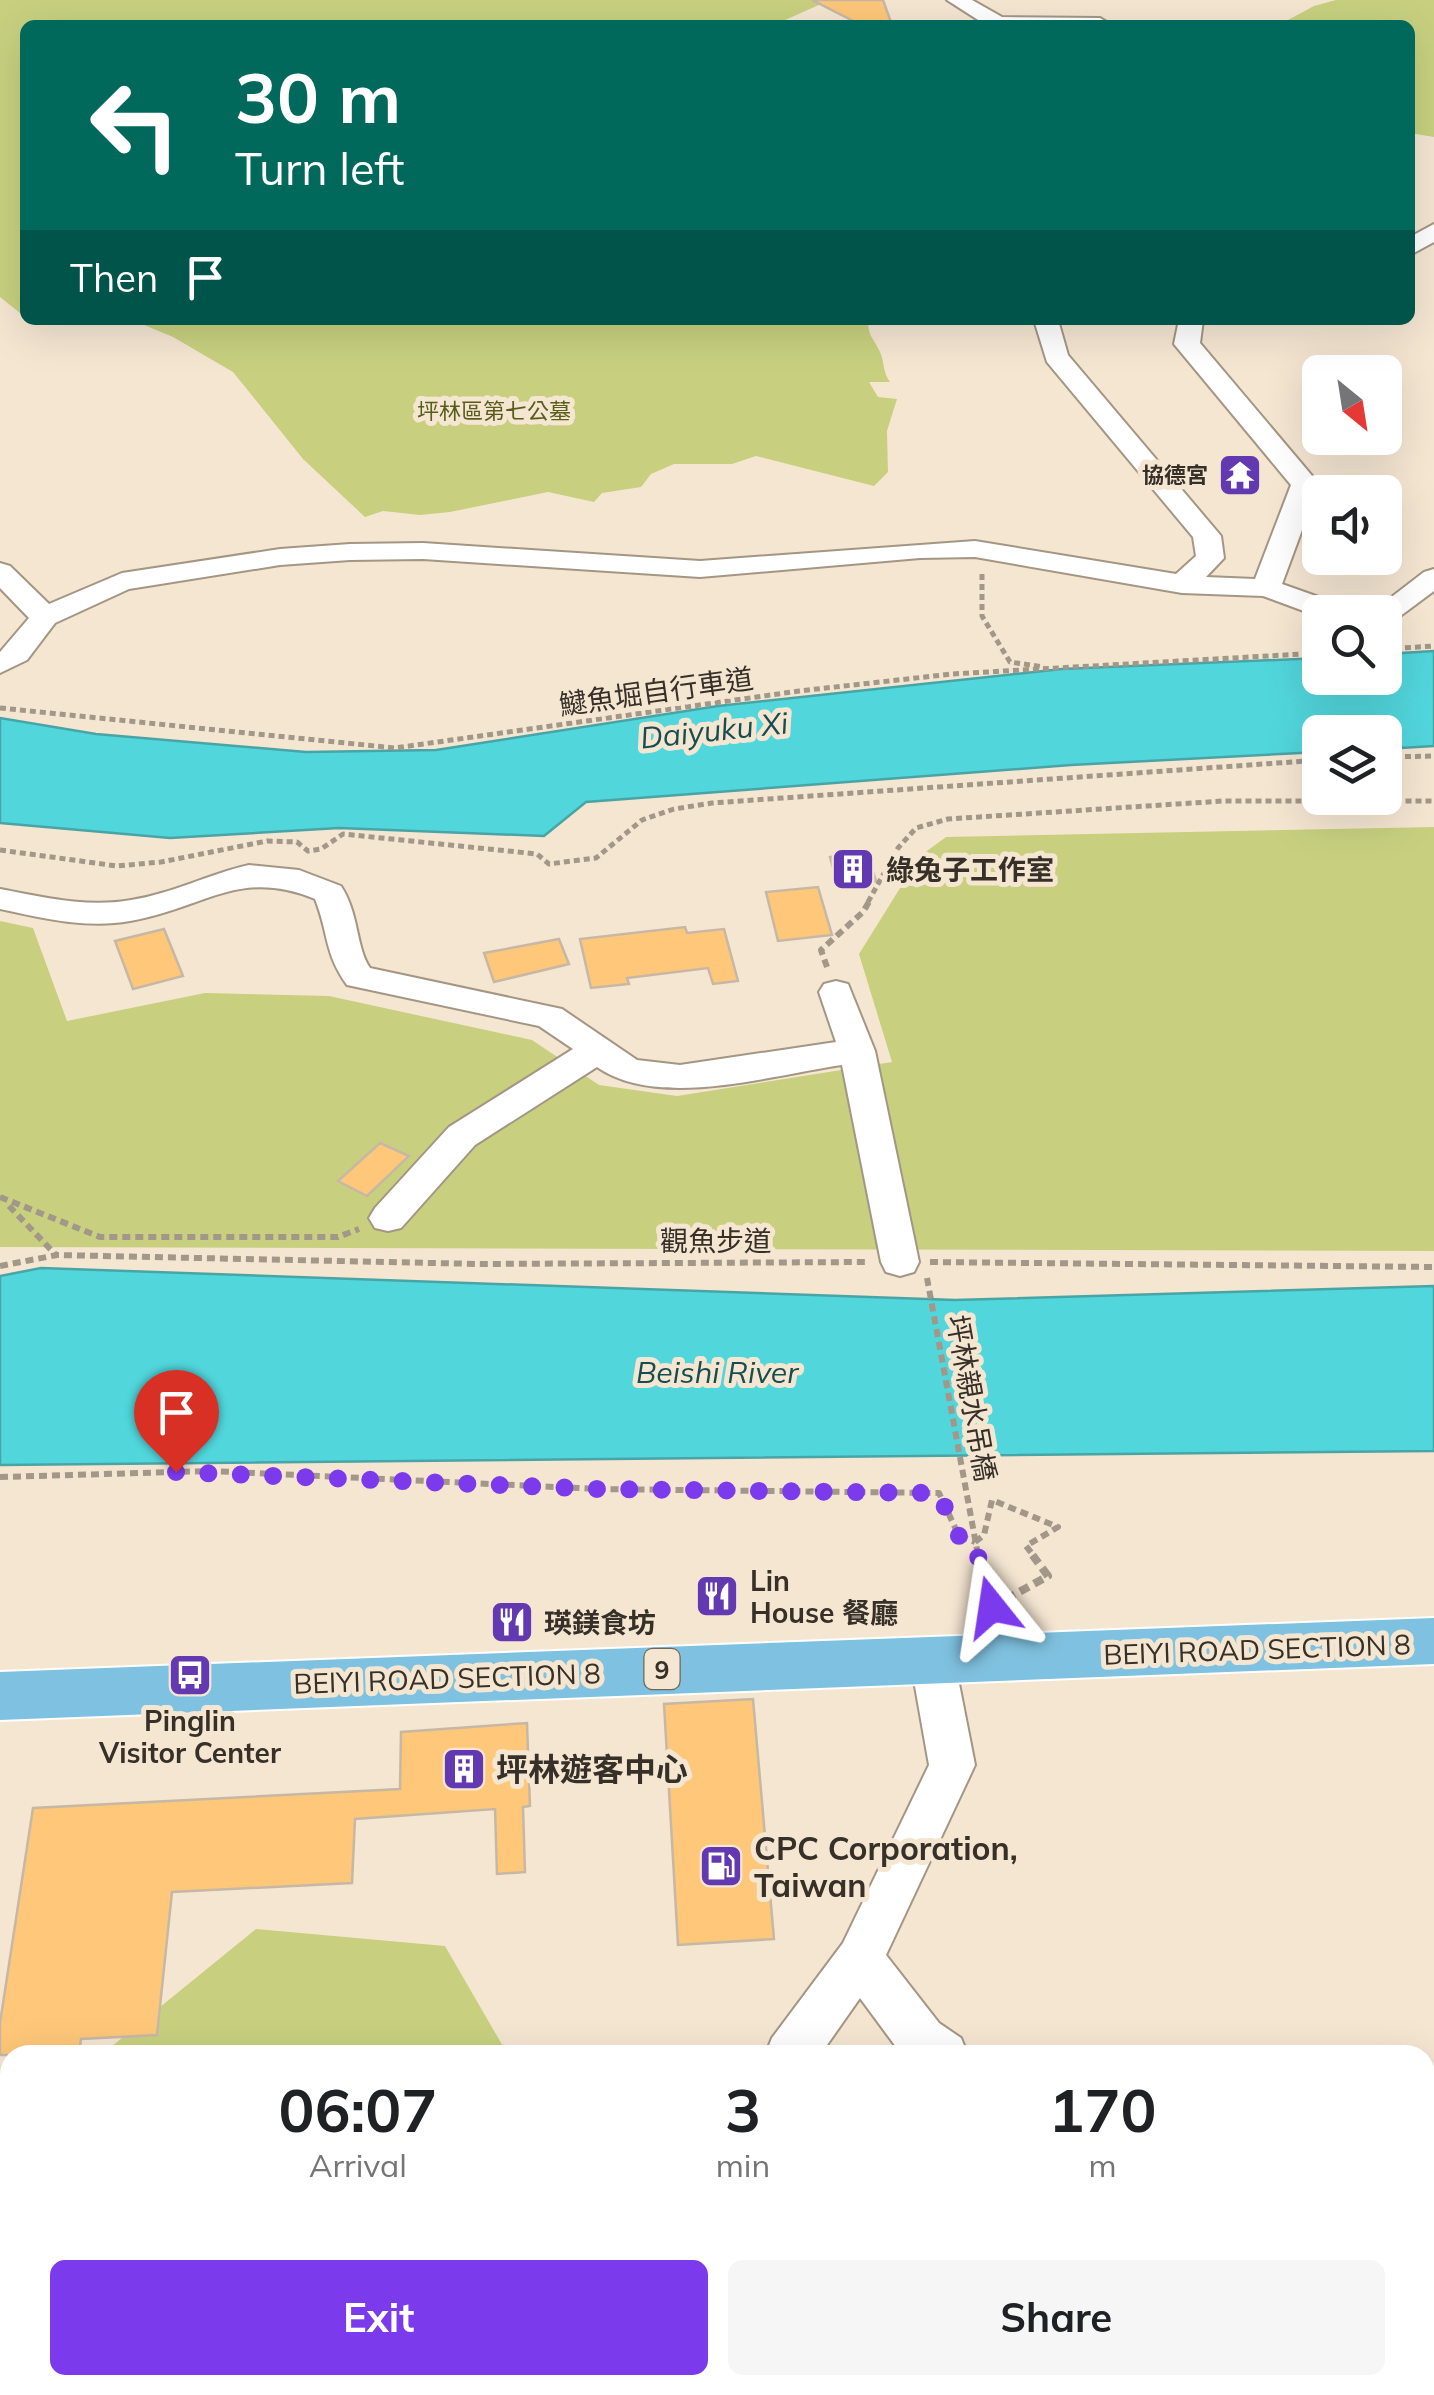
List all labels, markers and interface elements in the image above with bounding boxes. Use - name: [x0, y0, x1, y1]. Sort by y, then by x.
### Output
- text: 30 m: [235, 53, 401, 141]
- icon: left: [70, 60, 200, 190]
- text: Turn left: [235, 140, 404, 196]
- icon: arrive: [178, 250, 233, 305]
- text: Then: [70, 254, 158, 302]
- north arrow: [1302, 355, 1402, 455]
- map controls: [1302, 355, 1402, 815]
- park label: 坪林區第七公墓: [417, 397, 571, 425]
- temple icon: 協德宮: [1217, 452, 1263, 498]
- place label: 協德宮: [1142, 461, 1208, 489]
- button: sound: [1302, 475, 1402, 575]
- button: search: [1302, 595, 1402, 695]
- street label: 𩻸魚堀自行車道: [557, 660, 755, 722]
- water label: Daiyuku Xi: [638, 703, 790, 757]
- button: layers: [1302, 715, 1402, 815]
- building icon: 綠兔子工作室: [830, 846, 876, 892]
- place label: 綠兔子工作室: [886, 852, 1054, 887]
- street label: 觀魚步道: [660, 1223, 772, 1258]
- street label: 坪林親水吊橋: [940, 1312, 1004, 1484]
- water label: Beishi River: [636, 1353, 799, 1391]
- pin: [134, 1370, 219, 1473]
- icon: arrive: [149, 1385, 204, 1440]
- position arrow: [940, 1555, 1044, 1659]
- place label: Lin House 餐廳: [750, 1563, 898, 1630]
- restaurant icon: Lin House 餐廳: [694, 1573, 740, 1619]
- restaurant icon: 瑛鎂食坊: [489, 1599, 535, 1645]
- place label: 瑛鎂食坊: [544, 1605, 656, 1640]
- street label: BEIYI ROAD SECTION 8: [1103, 1626, 1411, 1672]
- road number: 9: [644, 1649, 680, 1689]
- bus stop icon: Pinglin Visitor Center: [167, 1652, 213, 1698]
- street label: BEIYI ROAD SECTION 8: [293, 1655, 601, 1701]
- place label: Pinglin Visitor Center: [98, 1703, 281, 1770]
- building icon: 坪林遊客中心: [441, 1746, 487, 1792]
- place label: 坪林遊客中心: [496, 1749, 688, 1789]
- place label: CPC Corporation, Taiwan: [754, 1828, 1018, 1905]
- fuel station icon: CPC Corporation, Taiwan: [698, 1843, 744, 1889]
- text: 06:07: [278, 2072, 437, 2147]
- text: 3: [725, 2072, 761, 2147]
- text: 170: [1049, 2072, 1157, 2147]
- text: Arrival: [309, 2145, 407, 2185]
- text: min: [716, 2145, 770, 2185]
- text: m: [1089, 2145, 1117, 2185]
- button: Exit: [50, 2260, 708, 2375]
- button: Share: [728, 2260, 1385, 2375]

